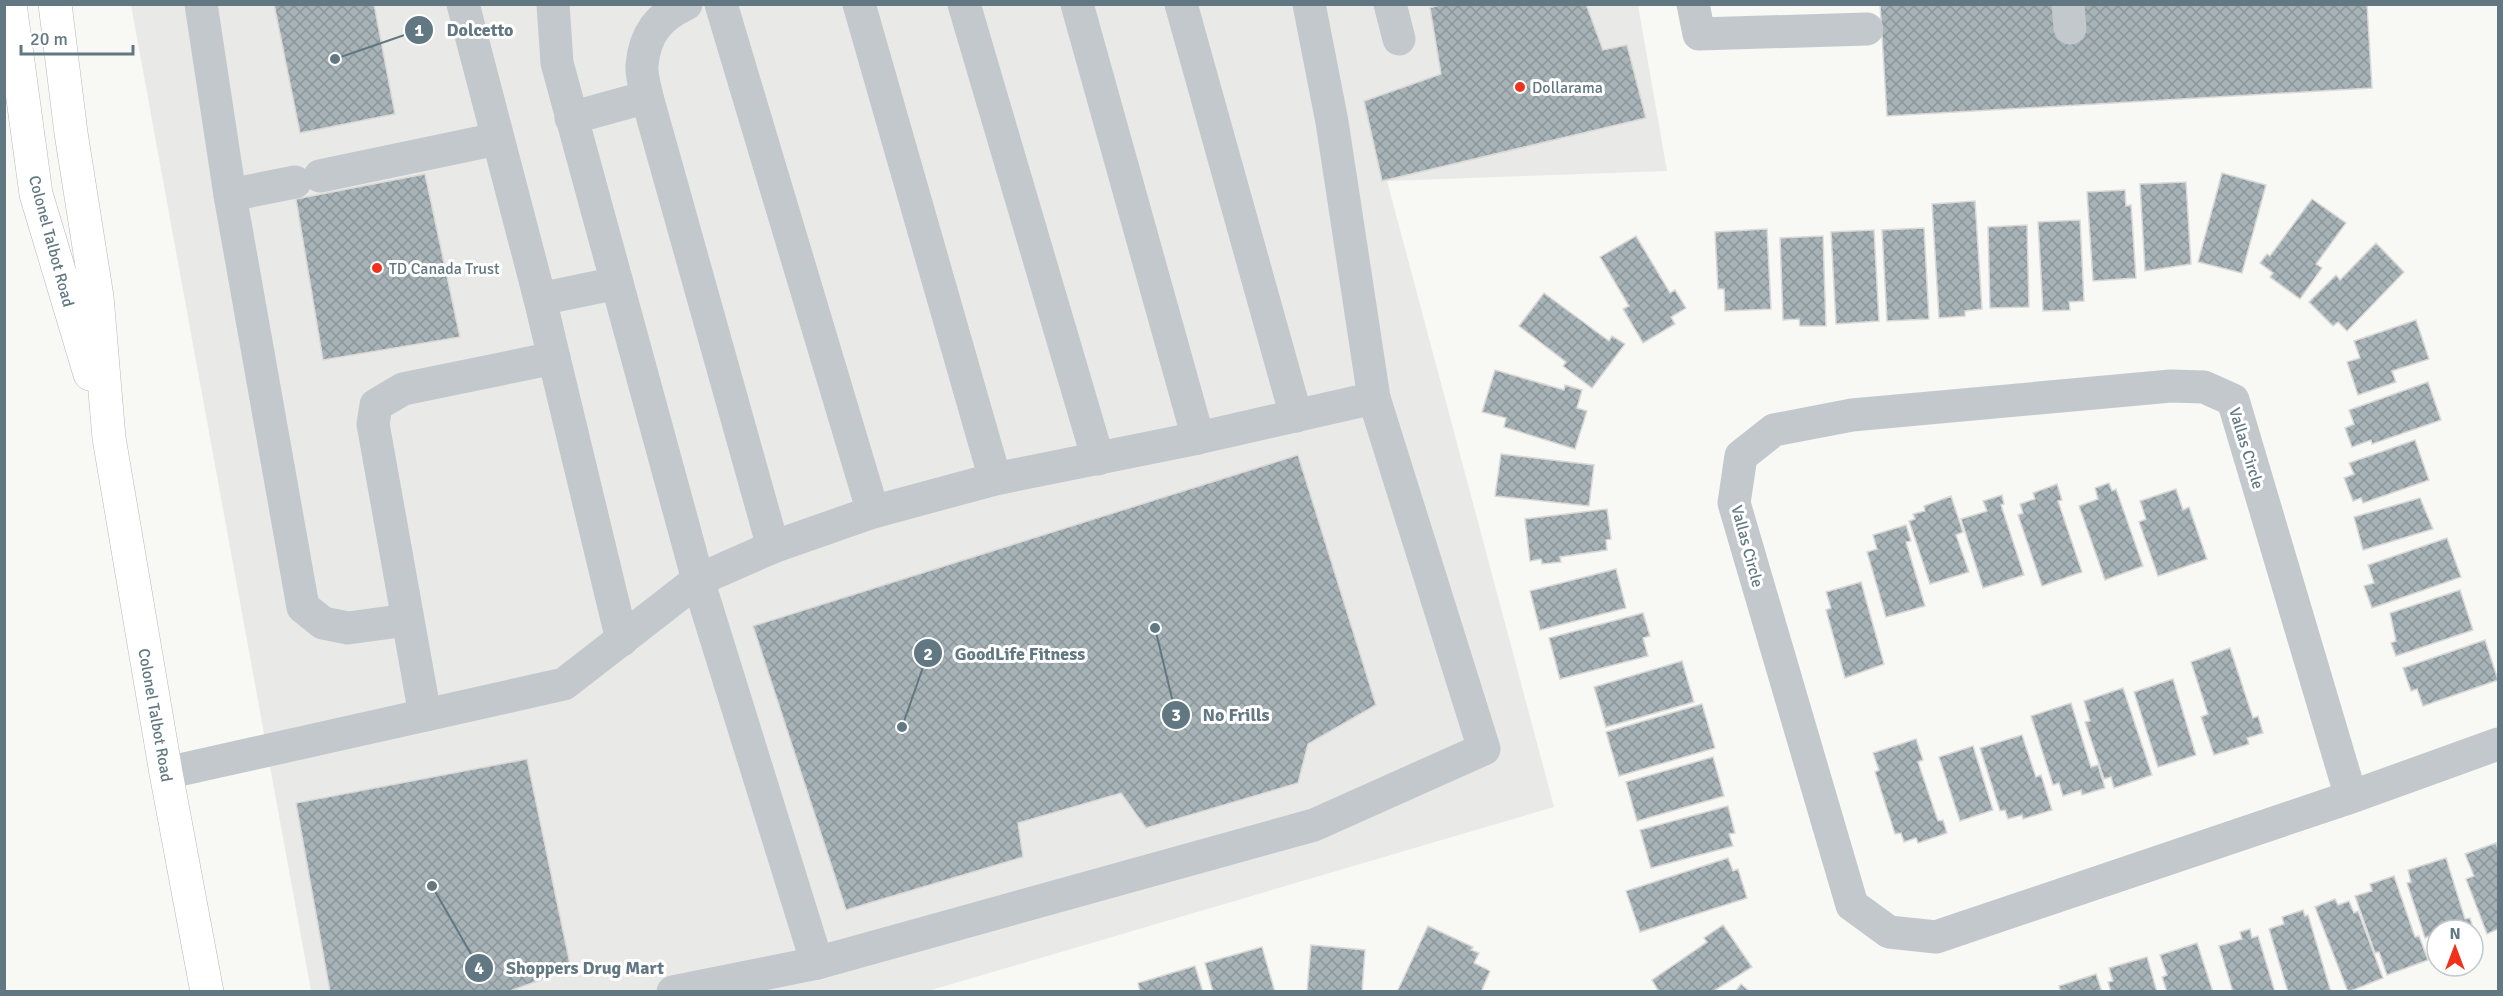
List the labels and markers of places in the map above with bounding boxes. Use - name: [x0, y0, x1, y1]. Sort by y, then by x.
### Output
- callout: Dolcetto: [404, 12, 525, 48]
- place label: Dollarama: [1532, 78, 1603, 98]
- marker: Dollarama: [1513, 80, 1527, 94]
- place label: TD Canada Trust: [389, 259, 500, 279]
- marker: TD Canada Trust: [370, 261, 384, 275]
- callout: GoodLife Fitness: [913, 635, 1097, 671]
- callout: No Frills: [1161, 697, 1282, 733]
- callout: Shoppers Drug Mart: [464, 950, 676, 986]

